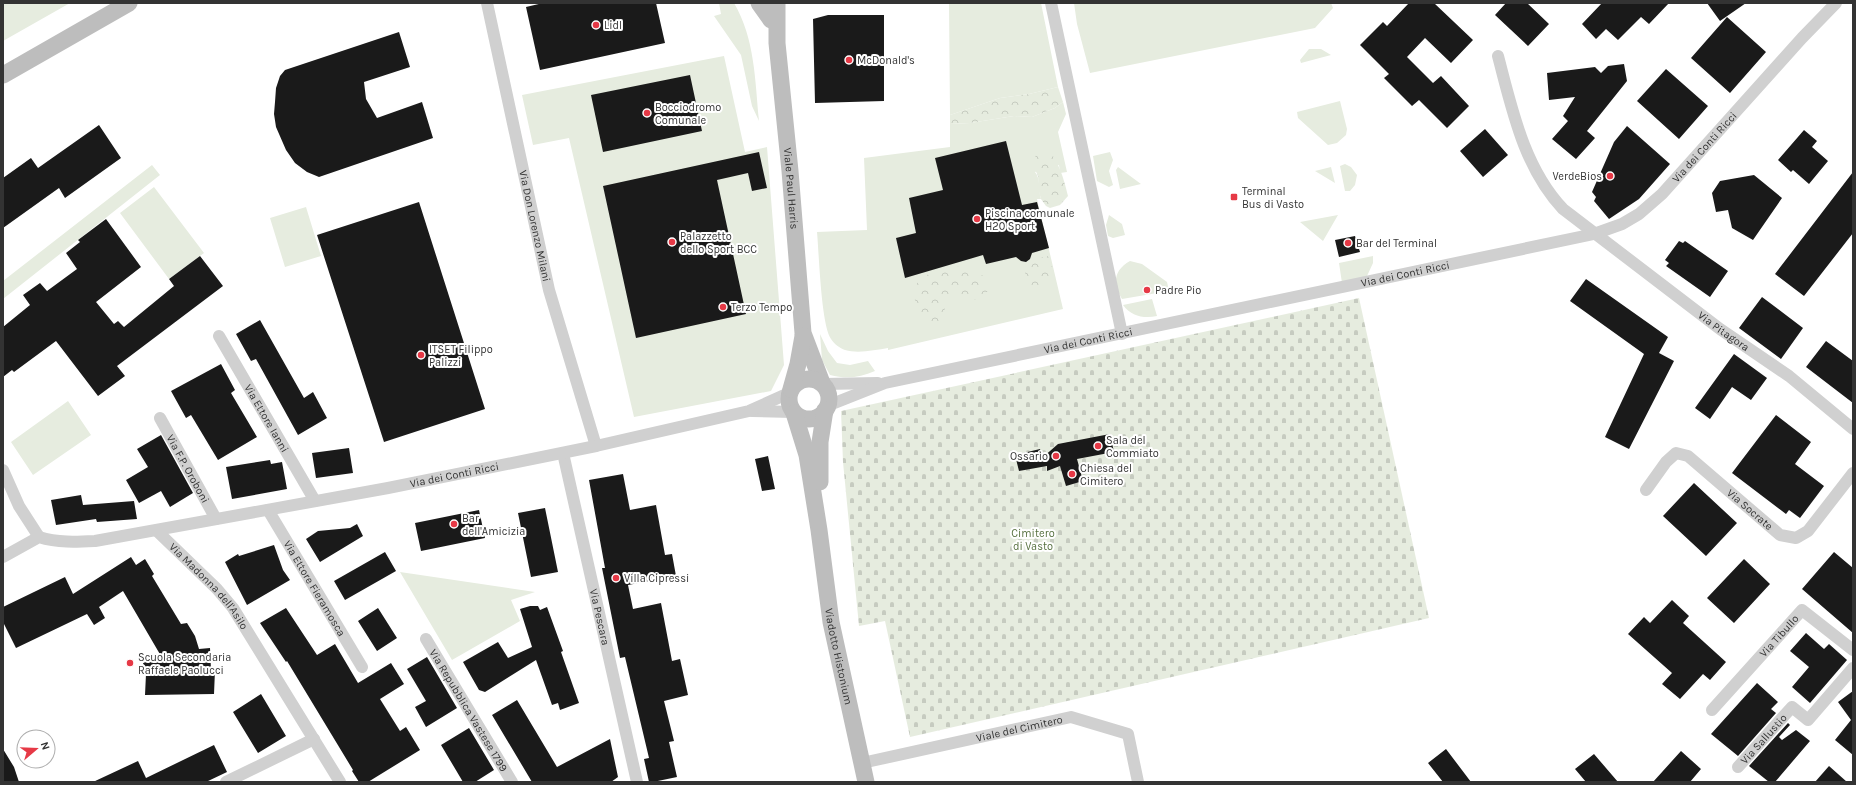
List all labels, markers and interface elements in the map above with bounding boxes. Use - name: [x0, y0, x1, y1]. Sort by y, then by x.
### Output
- place label: Lidl: [604, 19, 622, 32]
- marker: Lidl: [591, 20, 601, 30]
- place label: McDonald's: [857, 54, 915, 67]
- marker: McDonald's: [844, 55, 854, 65]
- place label: Bocciodromo Comunale: [655, 101, 721, 127]
- marker: Bocciodromo Comunale: [642, 108, 652, 118]
- street label: Via dei Conti Ricci: [1669, 109, 1739, 185]
- street label: Viale Paul Harris: [781, 147, 801, 230]
- street label: Via Don Lorenzo Milani: [517, 169, 554, 283]
- place label: VerdeBios: [1552, 170, 1602, 183]
- marker: VerdeBios: [1605, 171, 1615, 181]
- place label: Terminal Bus di Vasto: [1242, 185, 1304, 211]
- marker: Terminal Bus di Vasto: [1229, 192, 1239, 202]
- place label: Piscina comunale H20 Sport: [985, 207, 1075, 233]
- marker: Piscina comunale H20 Sport: [972, 214, 982, 224]
- place label: Palazzetto dello Sport BCC: [680, 230, 757, 256]
- marker: Palazzetto dello Sport BCC: [667, 237, 677, 247]
- place label: Bar del Terminal: [1356, 237, 1437, 250]
- marker: Bar del Terminal: [1343, 238, 1353, 248]
- street label: Via dei Conti Ricci: [1360, 258, 1451, 289]
- place label: Padre Pio: [1155, 284, 1201, 297]
- marker: Padre Pio: [1142, 285, 1152, 295]
- place label: Terzo Tempo: [731, 301, 792, 314]
- marker: Terzo Tempo: [718, 302, 728, 312]
- street label: Via Pitagora: [1696, 308, 1752, 354]
- street label: Via dei Conti Ricci: [1043, 325, 1134, 356]
- place label: ITSET Filippo Palizzi: [429, 343, 493, 369]
- marker: ITSET Filippo Palizzi: [416, 350, 426, 360]
- street label: Via Ettore Ianni: [242, 382, 292, 455]
- street label: Via F.P. Oroboni: [164, 432, 212, 505]
- place label: Sala del Commiato: [1106, 434, 1159, 460]
- marker: Sala del Commiato: [1093, 441, 1103, 451]
- place label: Ossario: [1010, 450, 1048, 463]
- marker: Ossario: [1051, 451, 1061, 461]
- street label: Via dei Conti Ricci: [409, 459, 500, 490]
- place label: Chiesa del Cimitero: [1080, 462, 1132, 488]
- marker: Chiesa del Cimitero: [1067, 469, 1077, 479]
- street label: Via Socrate: [1724, 486, 1776, 533]
- place label: Bar dell'Amicizia: [462, 512, 525, 538]
- marker: Bar dell'Amicizia: [449, 519, 459, 529]
- park label: Cimitero di Vasto: [1011, 527, 1055, 553]
- street label: Via Ettore Fieramosca: [281, 538, 348, 638]
- street label: Via Madonna dell'Asilo: [167, 540, 251, 632]
- place label: Villa Cipressi: [624, 572, 689, 585]
- marker: Villa Cipressi: [611, 573, 621, 583]
- street label: Via Pescara: [587, 587, 613, 646]
- street label: Viadotto Histonium: [823, 607, 855, 706]
- street label: Via Tibullo: [1757, 612, 1801, 659]
- street label: Via Repubblica Vastese 1799: [427, 647, 511, 774]
- place label: Scuola Secondaria Raffaele Paolucci: [138, 651, 231, 677]
- marker: Scuola Secondaria Raffaele Paolucci: [125, 658, 135, 668]
- street label: Via Sallustio: [1738, 711, 1789, 767]
- street label: Viale del Cimitero: [975, 713, 1064, 744]
- north arrow: [16, 729, 56, 769]
- text: N: [38, 740, 52, 752]

